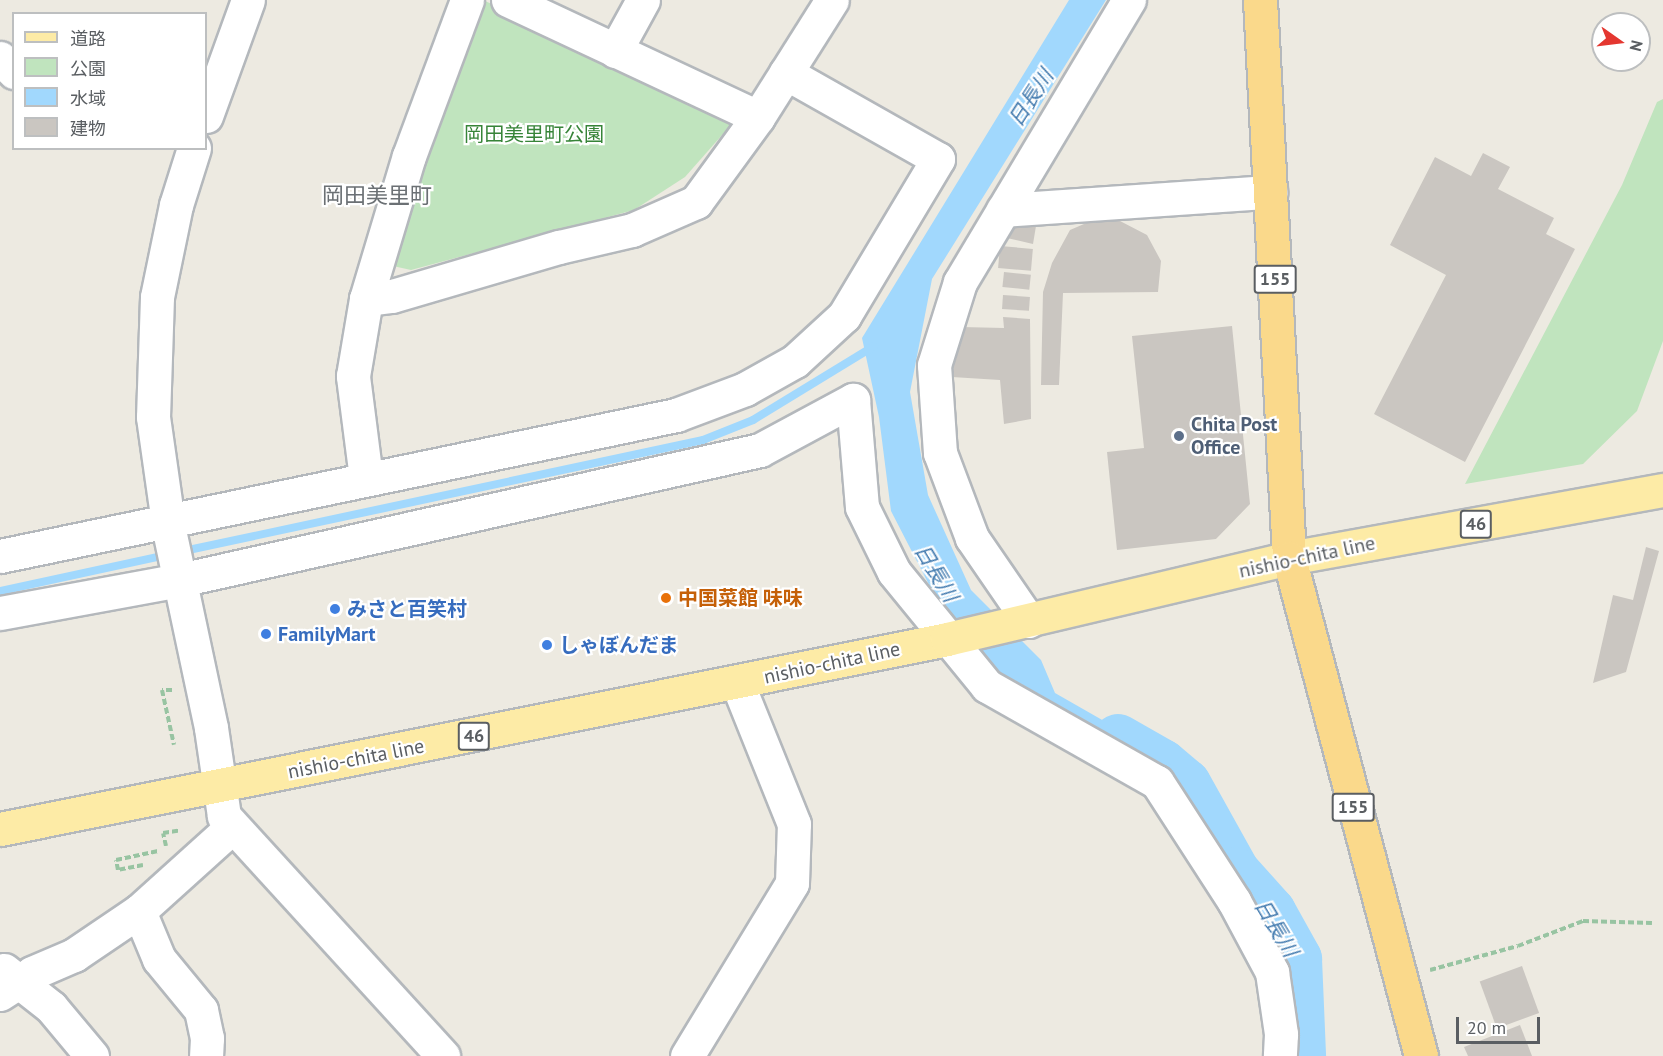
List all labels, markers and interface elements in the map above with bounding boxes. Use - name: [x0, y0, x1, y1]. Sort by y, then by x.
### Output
- legend: [12, 12, 207, 150]
- north arrow: [1591, 12, 1651, 72]
- text: 道路: [70, 27, 106, 50]
- text: N: [1626, 38, 1648, 53]
- text: 公園: [70, 57, 106, 80]
- water label: 日長川: [1003, 65, 1059, 131]
- text: 水域: [70, 87, 106, 110]
- text: 建物: [70, 117, 106, 140]
- park label: 岡田美里町公園: [464, 122, 604, 146]
- district label: 岡田美里町: [322, 183, 432, 209]
- road number: 155: [1252, 264, 1298, 294]
- place label: Chita Post Office: [1191, 412, 1277, 459]
- marker: Chita Post Office: [1172, 429, 1186, 443]
- road number: 46: [1460, 509, 1492, 539]
- street label: nishio-chita line: [1237, 531, 1377, 583]
- water label: 日長川: [909, 540, 963, 606]
- place label: 中国菜館 味味: [678, 586, 803, 610]
- marker: 中国菜館 味味: [659, 591, 673, 605]
- place label: みさと百笑村: [347, 597, 467, 621]
- marker: みさと百笑村: [328, 602, 342, 616]
- place label: FamilyMart: [278, 622, 376, 646]
- marker: FamilyMart: [259, 627, 273, 641]
- place label: しゃぼんだま: [559, 633, 679, 657]
- street label: nishio-chita line: [762, 637, 902, 689]
- marker: しゃぼんだま: [540, 638, 554, 652]
- road number: 46: [458, 721, 490, 751]
- street label: nishio-chita line: [286, 734, 426, 784]
- road number: 155: [1330, 792, 1376, 822]
- water label: 日長川: [1249, 895, 1303, 961]
- scale bar: [1459, 1005, 1543, 1043]
- text: 20 m: [1467, 1016, 1506, 1039]

